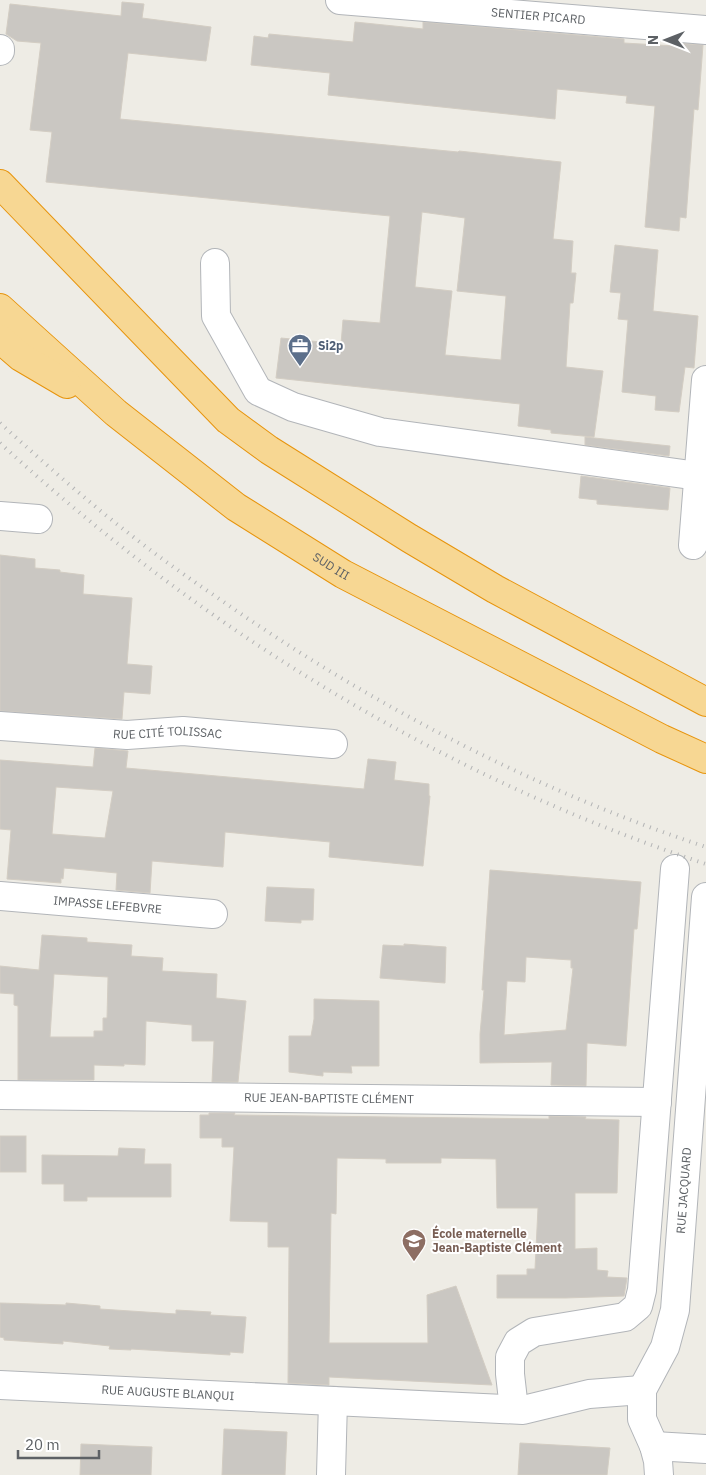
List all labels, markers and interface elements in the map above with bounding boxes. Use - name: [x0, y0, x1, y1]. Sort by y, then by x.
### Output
- street label: SENTIER PICARD: [491, 4, 586, 27]
- north arrow: [641, 15, 691, 65]
- text: N: [644, 35, 662, 45]
- office icon: Si2p: [287, 333, 313, 367]
- place label: Si2p: [318, 338, 343, 353]
- street label: SUD III: [310, 549, 352, 583]
- street label: RUE CITÉ TOLISSAC: [113, 723, 223, 742]
- street label: IMPASSE LEFEBVRE: [53, 893, 163, 917]
- street label: RUE JEAN-BAPTISTE CLÉMENT: [244, 1090, 414, 1106]
- street label: RUE JACQUARD: [673, 1147, 694, 1234]
- place label: École maternelle Jean-Baptiste Clément: [432, 1225, 562, 1255]
- school or university icon: École maternelle Jean-Baptiste Clément: [401, 1228, 427, 1262]
- street label: RUE AUGUSTE BLANQUI: [101, 1382, 235, 1403]
- scale bar: [18, 1428, 99, 1460]
- text: 20 m: [25, 1435, 60, 1454]

